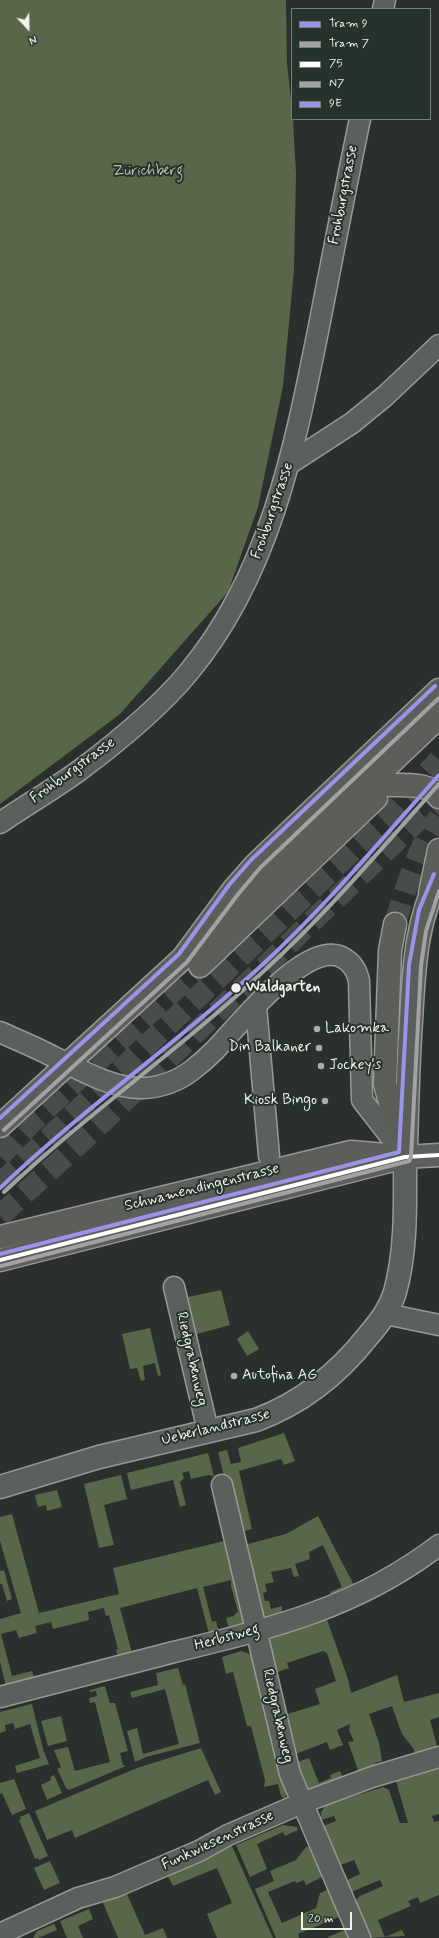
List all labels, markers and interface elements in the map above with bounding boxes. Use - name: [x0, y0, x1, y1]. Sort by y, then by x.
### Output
- north arrow: [8, 8, 48, 48]
- legend: [291, 8, 431, 120]
- text: Tram 9: [329, 16, 368, 32]
- text: N: [26, 31, 39, 47]
- text: Tram 7: [329, 36, 369, 52]
- text: 75: [329, 56, 343, 72]
- text: N7: [329, 76, 344, 92]
- text: 9E: [329, 96, 342, 112]
- street label: Frohburgstrasse: [326, 144, 362, 246]
- park label: Zürichberg: [113, 163, 183, 181]
- street label: Frohburgstrasse: [248, 460, 298, 562]
- street label: Frohburgstrasse: [27, 734, 119, 808]
- place label: Waldgarten: [246, 979, 320, 997]
- marker: Waldgarten: [229, 981, 243, 995]
- place label: Lakomka: [325, 1020, 389, 1038]
- marker: Lakomka: [312, 1024, 322, 1034]
- place label: Din Balkaner: [228, 1039, 311, 1057]
- marker: Din Balkaner: [314, 1043, 324, 1053]
- place label: Jockey‘s: [329, 1057, 381, 1075]
- marker: Jockey‘s: [316, 1061, 326, 1071]
- place label: Kiosk Bingo: [244, 1092, 317, 1110]
- marker: Kiosk Bingo: [320, 1096, 330, 1106]
- street label: Schwamendingenstrasse: [123, 1160, 281, 1216]
- street label: Riedgrabenweg: [171, 1310, 211, 1408]
- place label: Autofina AG: [242, 1367, 317, 1385]
- marker: Autofina AG: [229, 1371, 239, 1381]
- street label: Ueberlandstrasse: [160, 1406, 272, 1450]
- street label: Herbstweg: [193, 1621, 261, 1655]
- street label: Riedgrabenweg: [257, 1667, 297, 1765]
- street label: Funkwiesenstrasse: [159, 1807, 277, 1875]
- scale bar: [303, 1904, 354, 1930]
- text: 20 m: [308, 1911, 334, 1927]

